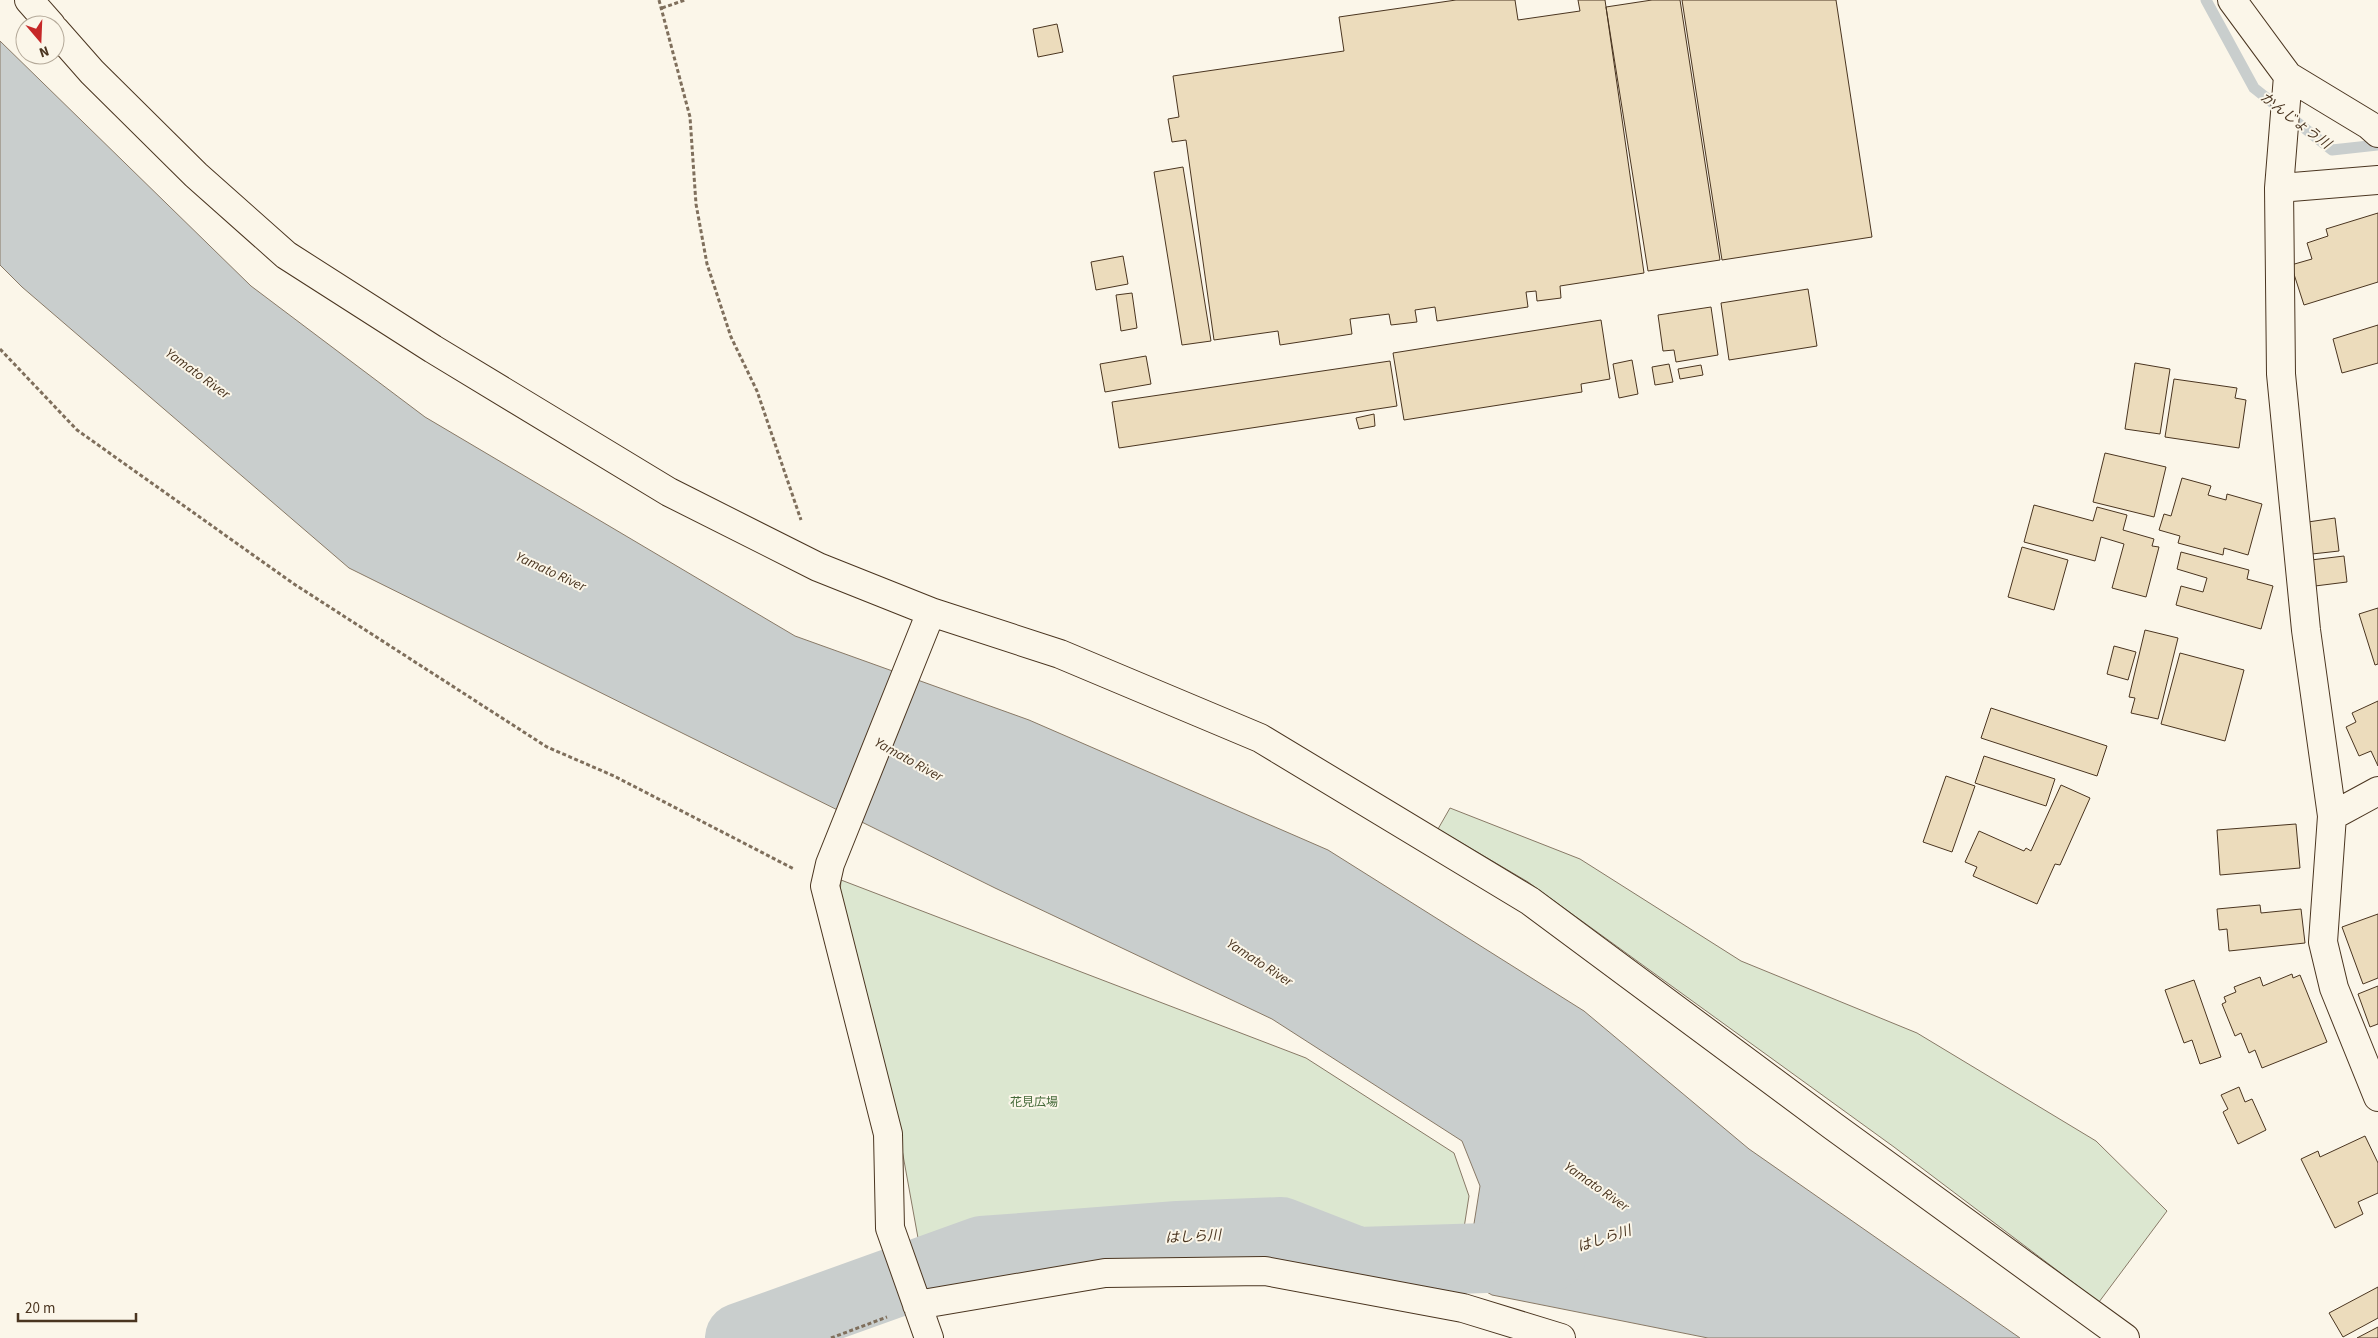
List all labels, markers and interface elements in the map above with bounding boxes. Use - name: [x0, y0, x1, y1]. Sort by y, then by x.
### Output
- north arrow: [15, 15, 65, 65]
- text: N: [36, 40, 52, 62]
- water label: かんじょう川: [2256, 88, 2337, 155]
- water label: Yamato River: [161, 344, 235, 405]
- water label: Yamato River: [512, 547, 590, 597]
- water label: Yamato River: [871, 733, 947, 787]
- water label: Yamato River: [1222, 934, 1298, 992]
- park label: 花見広場: [1010, 1094, 1058, 1111]
- water label: Yamato River: [1560, 1157, 1634, 1217]
- water label: はしら川: [1575, 1220, 1636, 1257]
- water label: はしら川: [1165, 1225, 1224, 1248]
- scale bar: [18, 1290, 135, 1322]
- text: 20 m: [25, 1298, 55, 1319]

